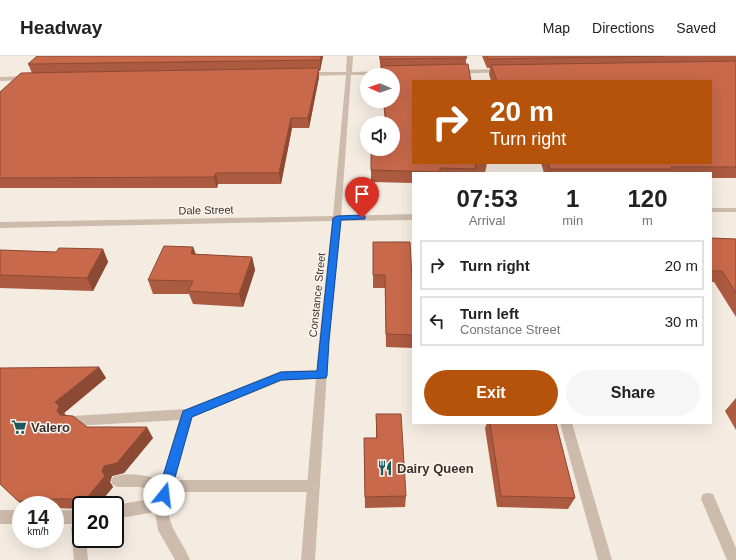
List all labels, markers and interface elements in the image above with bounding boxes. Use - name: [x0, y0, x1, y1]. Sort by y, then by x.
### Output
- text: Headway: [20, 17, 102, 38]
- text: Map: [543, 20, 570, 36]
- text: Directions: [592, 20, 654, 36]
- text: Saved: [676, 20, 716, 36]
- north arrow: [360, 68, 400, 108]
- map controls: [360, 68, 400, 156]
- icon: right: [424, 96, 476, 148]
- text: 20 m: [490, 96, 554, 127]
- button: sound: [360, 116, 400, 156]
- text: Turn right: [490, 129, 566, 149]
- pin: [345, 177, 379, 218]
- icon: arrive: [351, 183, 373, 205]
- text: 07:53: [456, 185, 518, 212]
- text: 1: [566, 185, 579, 212]
- text: 120: [628, 185, 668, 212]
- street label: Dale Street: [178, 204, 234, 216]
- text: Arrival: [469, 213, 506, 228]
- text: min: [562, 213, 583, 228]
- text: m: [642, 213, 653, 228]
- street label: Constance Street: [307, 252, 327, 338]
- icon: right: [426, 254, 448, 276]
- text: Turn right: [460, 257, 530, 274]
- text: 20 m: [665, 257, 698, 274]
- text: Turn left: [460, 305, 519, 322]
- icon: left: [426, 310, 448, 332]
- text: 30 m: [665, 313, 698, 330]
- text: Constance Street: [460, 322, 560, 337]
- button: Exit: [424, 370, 558, 416]
- button: Share: [566, 370, 700, 416]
- supermarket icon: Valero: [10, 418, 28, 436]
- place label: Valero: [31, 420, 70, 435]
- restaurant icon: Dairy Queen: [376, 459, 394, 477]
- place label: Dairy Queen: [397, 461, 474, 476]
- position arrow: [143, 474, 185, 516]
- speed limit sign: 20: [72, 496, 124, 548]
- text: 14: [27, 506, 49, 528]
- text: km/h: [27, 526, 49, 537]

